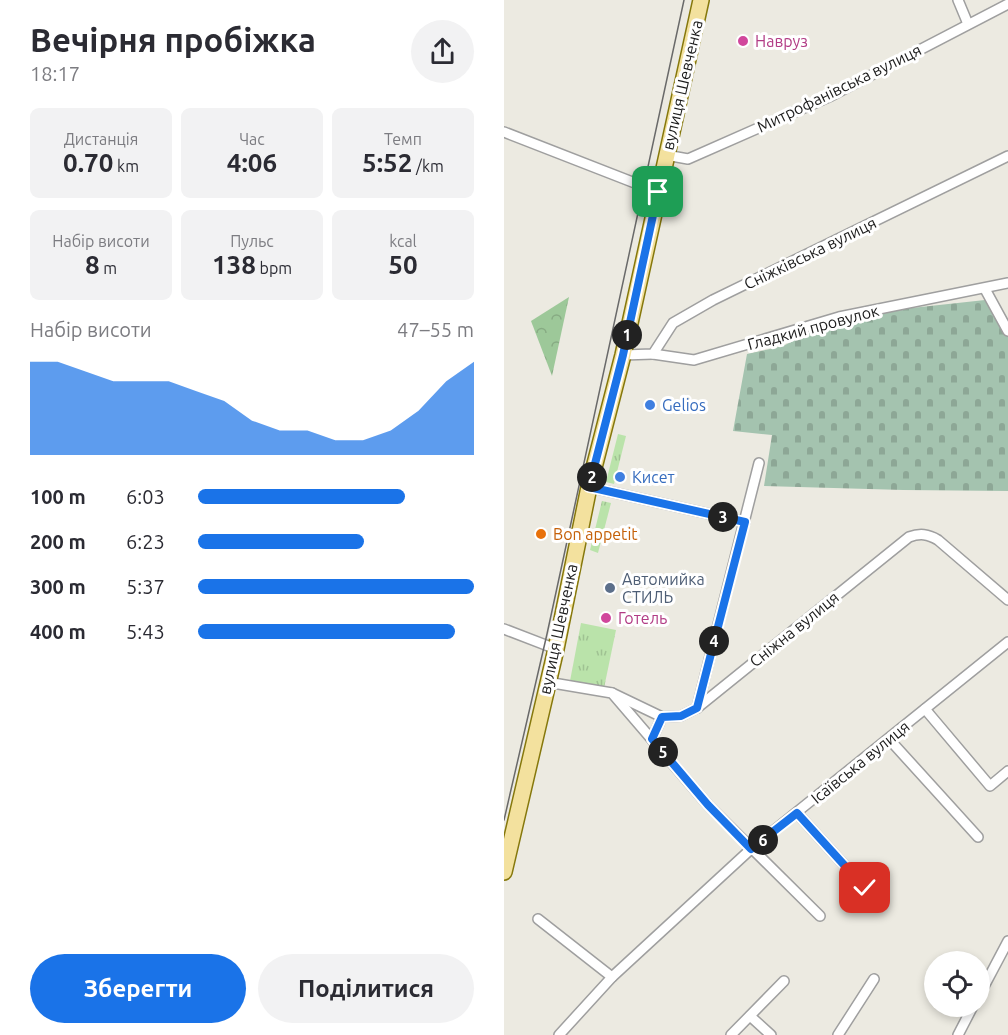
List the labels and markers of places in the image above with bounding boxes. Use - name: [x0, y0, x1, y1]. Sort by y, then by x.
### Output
- place label: Навруз: [755, 32, 808, 50]
- marker: Навруз: [736, 34, 750, 48]
- pin: [632, 166, 683, 217]
- pin: 1: [612, 320, 642, 350]
- place label: Gelios: [662, 396, 706, 414]
- marker: Gelios: [643, 398, 657, 412]
- pin: 2: [577, 462, 607, 492]
- place label: Кисет: [632, 468, 675, 486]
- marker: Кисет: [613, 470, 627, 484]
- pin: 3: [708, 502, 738, 532]
- place label: Bon appetit: [553, 525, 638, 543]
- marker: Bon appetit: [534, 527, 548, 541]
- place label: Автомийка СТИЛЬ: [622, 570, 705, 606]
- marker: Автомийка СТИЛЬ: [603, 581, 617, 595]
- place label: Готель: [618, 609, 667, 627]
- marker: Готель: [599, 611, 613, 625]
- pin: 4: [699, 626, 729, 656]
- pin: 5: [648, 737, 678, 767]
- pin: 6: [748, 825, 778, 855]
- pin: [839, 862, 890, 913]

